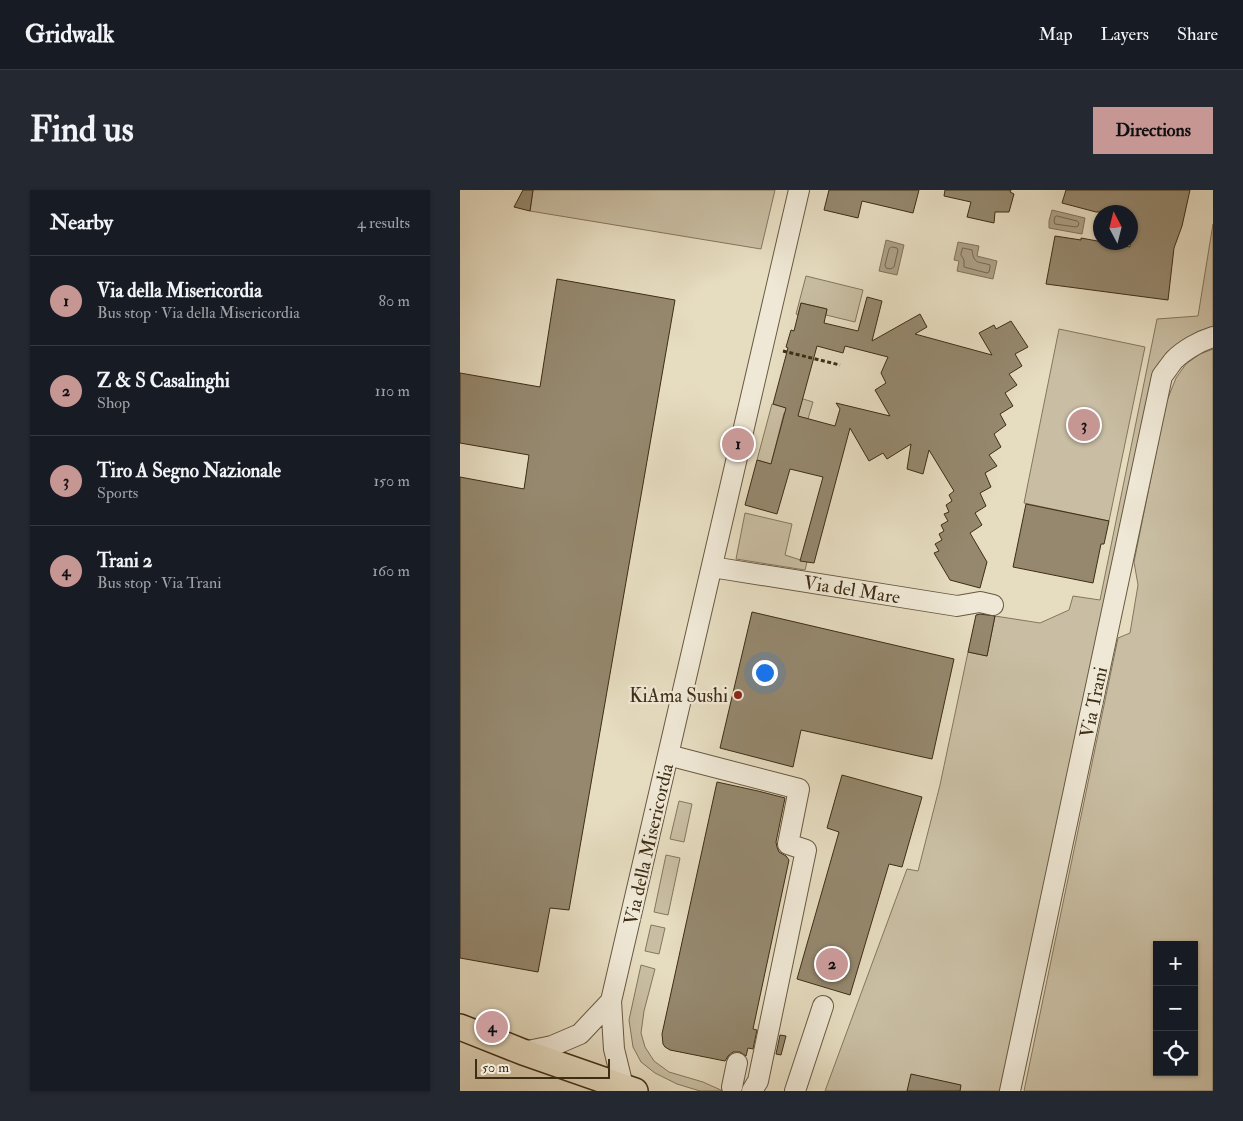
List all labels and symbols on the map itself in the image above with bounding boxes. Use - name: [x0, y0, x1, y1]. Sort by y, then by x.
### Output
- north arrow: [1093, 205, 1138, 250]
- pin: 3: [1068, 406, 1100, 444]
- pin: 1: [722, 425, 754, 463]
- street label: Via del Mare: [802, 571, 902, 609]
- your location: [752, 660, 778, 686]
- street label: Via Trani: [1075, 664, 1113, 740]
- place label: KiAma Sushi: [629, 684, 728, 708]
- marker: KiAma Sushi: [732, 689, 744, 701]
- street label: Via della Misericordia: [619, 761, 679, 927]
- pin: 2: [816, 945, 848, 983]
- pin: 4: [476, 1008, 508, 1046]
- scale bar: [475, 1056, 610, 1079]

